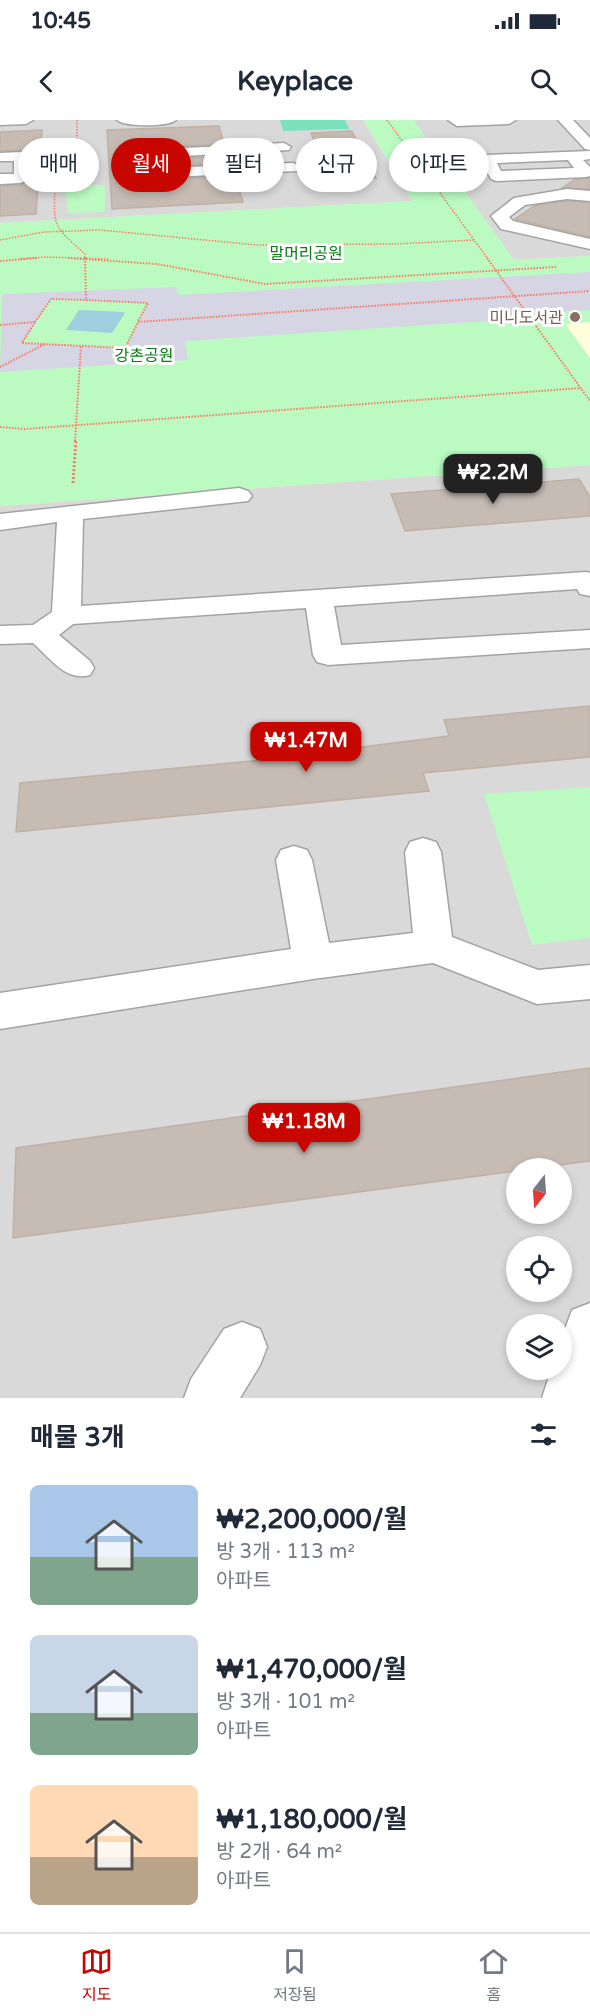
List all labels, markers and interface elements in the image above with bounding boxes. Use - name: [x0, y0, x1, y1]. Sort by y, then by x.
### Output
- text: 10:45: [30, 8, 91, 34]
- icon: back: [30, 65, 63, 98]
- text: Keyplace: [237, 65, 353, 98]
- icon: search: [527, 65, 560, 98]
- chip: 매매: [18, 138, 99, 192]
- chip: 월세: [111, 138, 191, 192]
- chip: 필터: [203, 138, 284, 192]
- chip: 신규: [296, 138, 377, 192]
- chip: 아파트: [389, 138, 489, 192]
- park label: 말머리공원: [269, 244, 343, 264]
- place label: 미니도서관: [489, 308, 563, 328]
- marker: 미니도서관: [568, 310, 582, 324]
- park label: 강촌공원: [115, 346, 173, 366]
- pin: ₩2.2M: [451, 454, 535, 505]
- text: ₩2.2M: [457, 461, 529, 485]
- pin: ₩1.47M: [257, 722, 355, 773]
- text: ₩1.47M: [264, 729, 348, 753]
- pin: ₩1.18M: [255, 1103, 353, 1154]
- text: ₩1.18M: [262, 1110, 346, 1134]
- north arrow: [506, 1158, 572, 1224]
- map controls: [506, 1158, 572, 1380]
- button: locate: [506, 1236, 572, 1302]
- button: layers: [506, 1314, 572, 1380]
- icon: filters: [527, 1418, 560, 1451]
- text: 매물 3개: [30, 1422, 125, 1453]
- text: ₩2,200,000/월: [216, 1504, 407, 1535]
- icon: home: [78, 1509, 150, 1581]
- text: 방 3개 · 113 m²: [216, 1540, 355, 1564]
- text: 아파트: [216, 1569, 271, 1593]
- text: ₩1,470,000/월: [216, 1654, 407, 1685]
- icon: home: [78, 1659, 150, 1731]
- text: 방 3개 · 101 m²: [216, 1690, 355, 1714]
- text: 아파트: [216, 1719, 271, 1743]
- text: ₩1,180,000/월: [216, 1804, 407, 1835]
- icon: home: [78, 1809, 150, 1881]
- text: 방 2개 · 64 m²: [216, 1840, 342, 1864]
- text: 아파트: [216, 1869, 271, 1893]
- tab: 지도: [80, 1945, 113, 2005]
- tab: 저장됨: [273, 1945, 317, 2005]
- tab: 홈: [477, 1945, 510, 2005]

